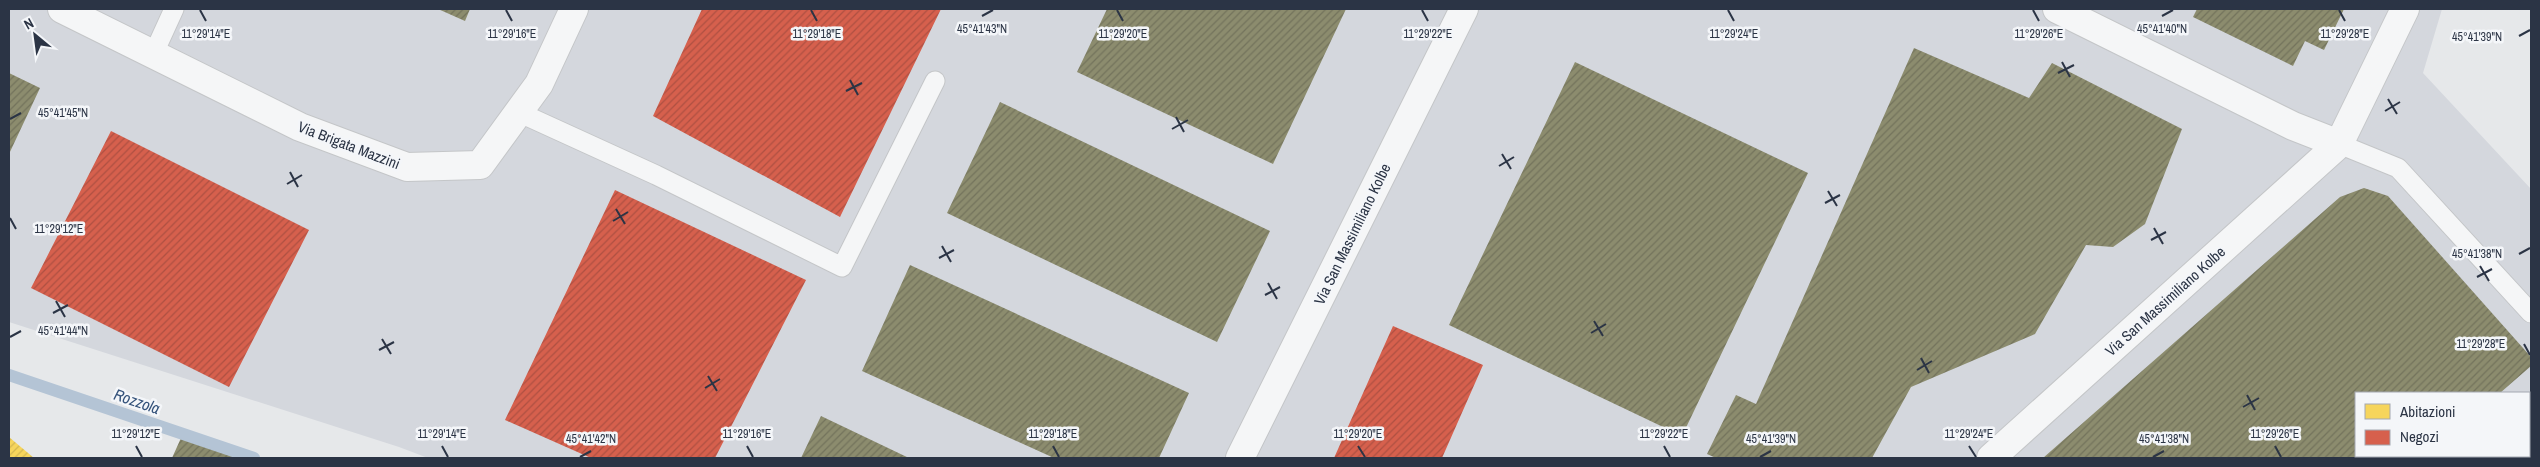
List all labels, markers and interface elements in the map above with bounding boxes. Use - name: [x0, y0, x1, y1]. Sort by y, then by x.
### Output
- north arrow: [10, 10, 60, 60]
- text: N: [21, 14, 37, 34]
- text: 45°41'43"N: [957, 21, 1007, 37]
- text: 45°41'40"N: [2137, 21, 2187, 37]
- text: 11°29'14"E: [182, 26, 230, 42]
- text: 11°29'16"E: [488, 26, 536, 42]
- text: 11°29'18"E: [793, 26, 841, 42]
- text: 11°29'20"E: [1099, 26, 1147, 42]
- text: 11°29'22"E: [1404, 26, 1452, 42]
- text: 11°29'24"E: [1710, 26, 1758, 42]
- text: 11°29'26"E: [2015, 26, 2063, 42]
- text: 11°29'28"E: [2321, 26, 2369, 42]
- text: 45°41'39"N: [2452, 29, 2502, 45]
- text: 45°41'45"N: [38, 105, 88, 121]
- street label: Via Brigata Mazzini: [295, 116, 403, 174]
- street label: Via San Massimiliano Kolbe: [1309, 160, 1395, 308]
- text: 11°29'12"E: [35, 221, 83, 237]
- street label: Via San Massimiliano Kolbe: [2100, 241, 2230, 361]
- text: 45°41'38"N: [2452, 246, 2502, 262]
- text: 45°41'44"N: [38, 323, 88, 339]
- text: 11°29'28"E: [2457, 336, 2505, 352]
- water label: Rozzola: [111, 383, 163, 419]
- legend: [2355, 392, 2530, 457]
- text: Abitazioni: [2399, 401, 2455, 422]
- text: 11°29'12"E: [112, 426, 160, 442]
- text: 11°29'14"E: [418, 426, 466, 442]
- text: 11°29'16"E: [723, 426, 771, 442]
- text: 11°29'18"E: [1029, 426, 1077, 442]
- text: 11°29'20"E: [1334, 426, 1382, 442]
- text: 11°29'22"E: [1640, 426, 1688, 442]
- text: 11°29'24"E: [1945, 426, 1993, 442]
- text: 11°29'26"E: [2251, 426, 2299, 442]
- text: Negozi: [2400, 426, 2439, 447]
- text: 45°41'42"N: [566, 431, 616, 447]
- text: 45°41'39"N: [1746, 431, 1796, 447]
- text: 45°41'38"N: [2139, 431, 2189, 447]

